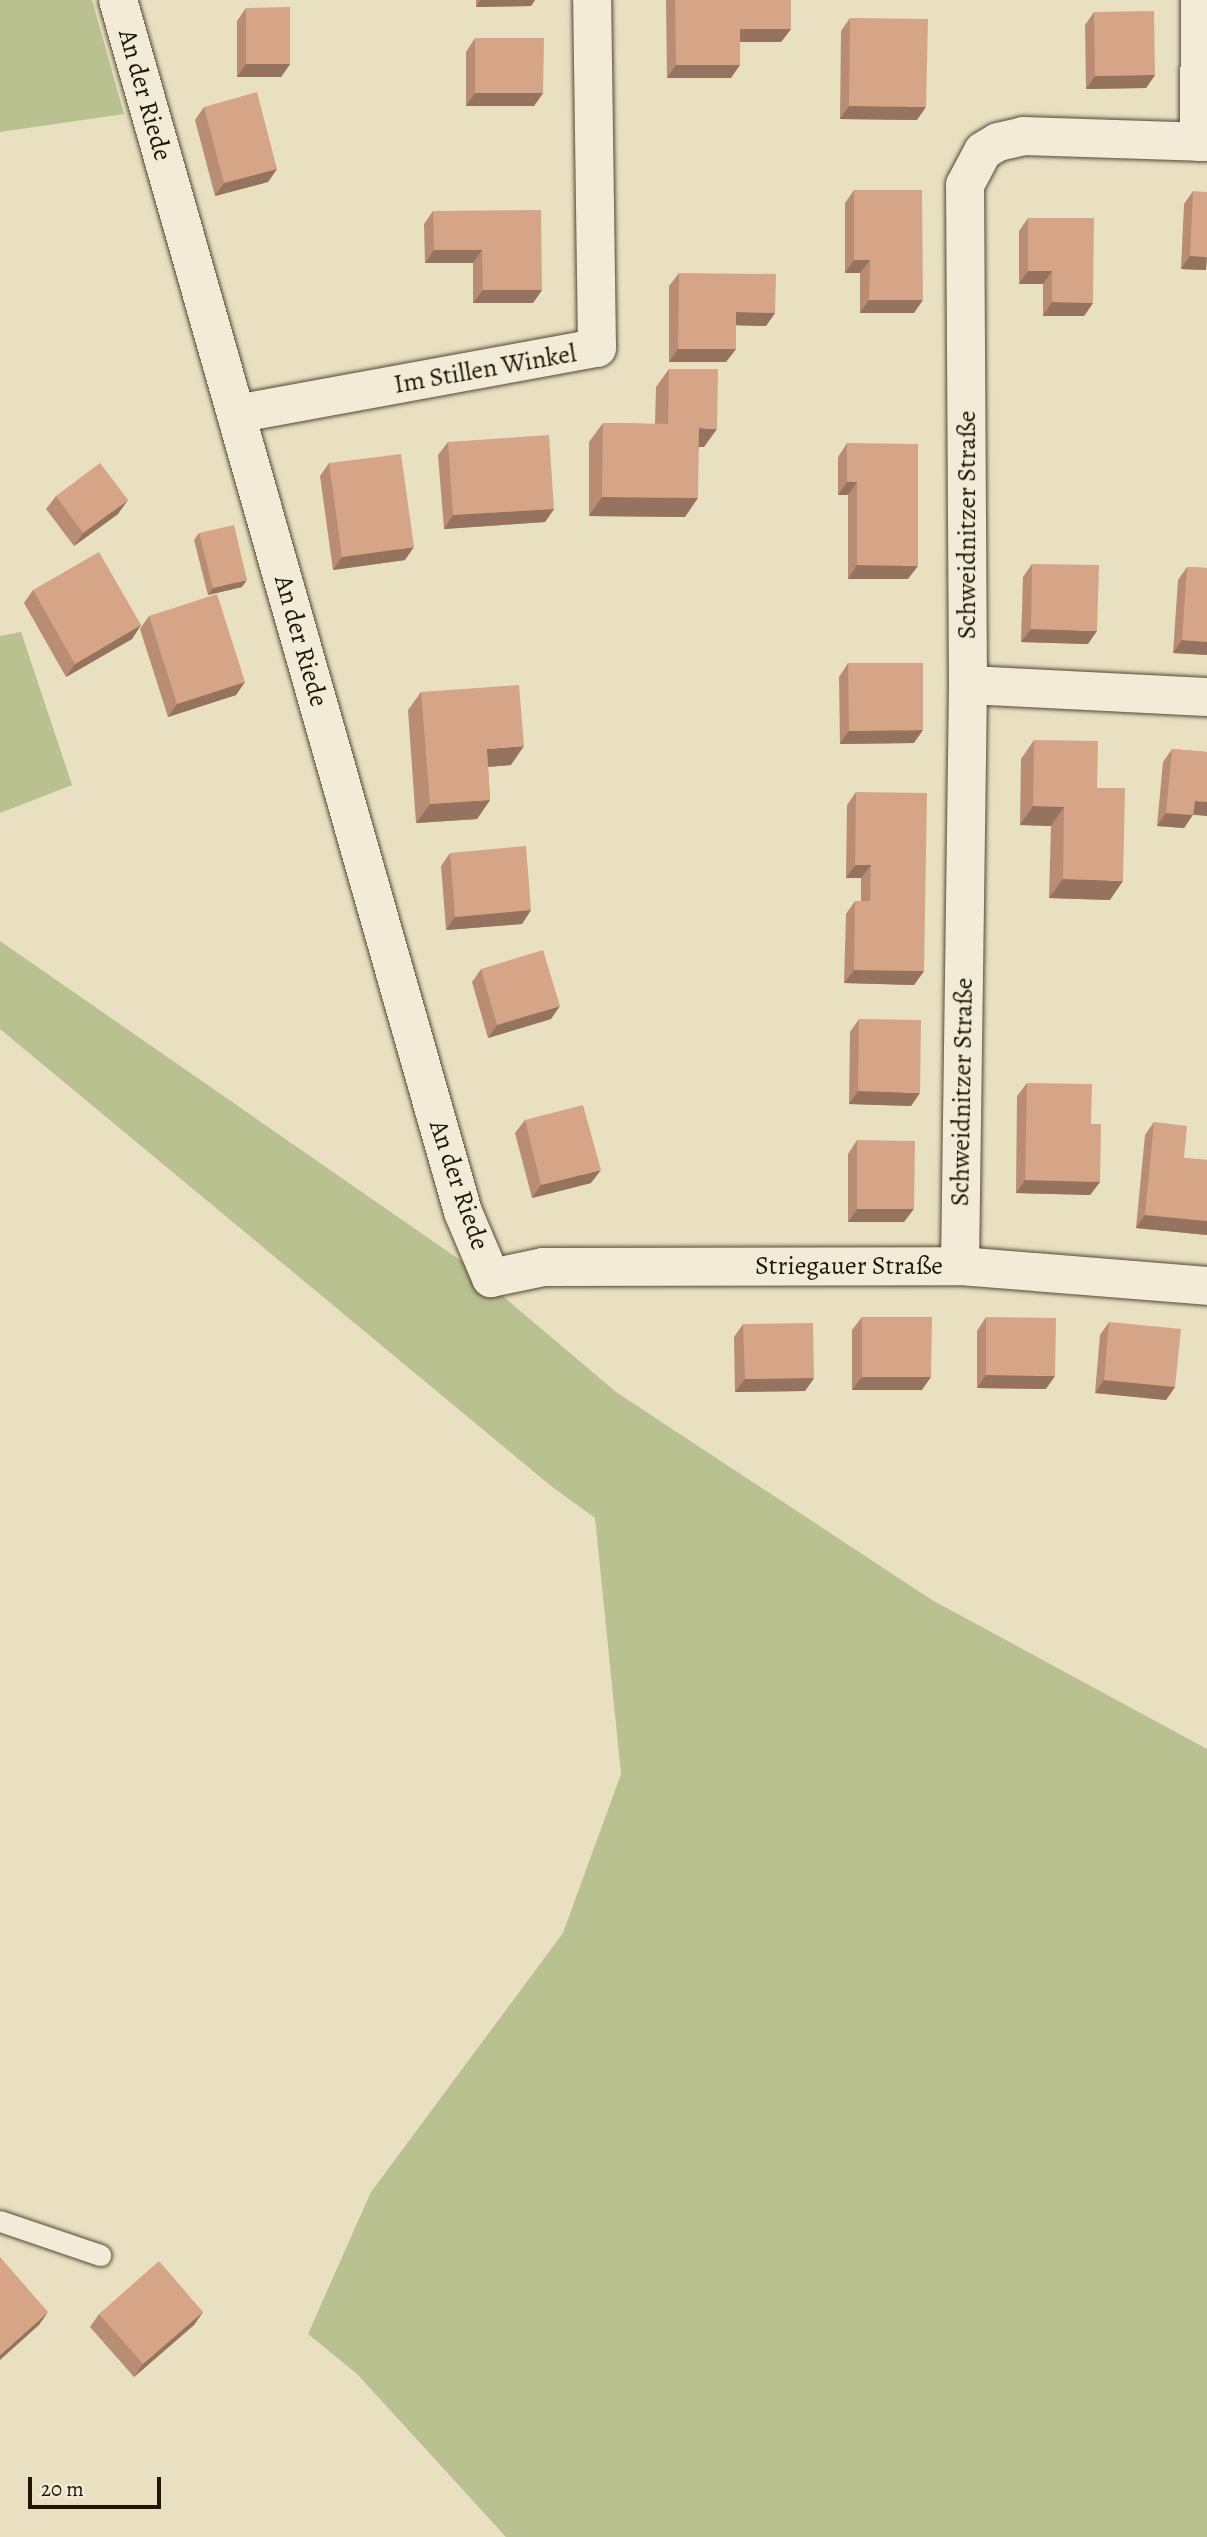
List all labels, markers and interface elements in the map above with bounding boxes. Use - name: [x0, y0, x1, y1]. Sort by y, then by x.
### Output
- street label: An der Riede: [111, 26, 179, 164]
- street label: Im Stillen Winkel: [391, 338, 579, 400]
- street label: Schweidnitzer Straße: [951, 411, 983, 639]
- street label: An der Riede: [267, 572, 335, 710]
- street label: Schweidnitzer Straße: [944, 977, 980, 1207]
- street label: An der Riede: [422, 1116, 496, 1254]
- street label: Striegauer Straße: [755, 1250, 943, 1282]
- scale bar: [32, 2464, 164, 2508]
- text: 20 m: [41, 2475, 84, 2503]

